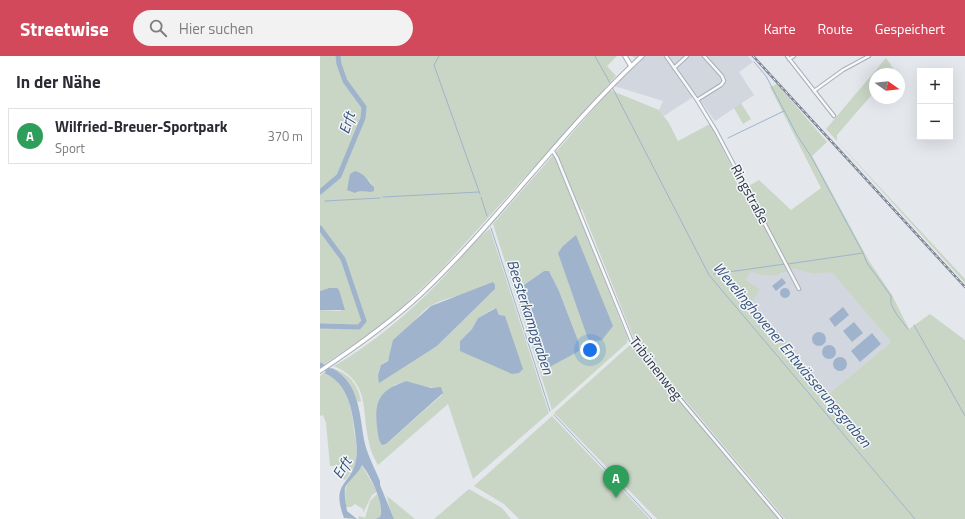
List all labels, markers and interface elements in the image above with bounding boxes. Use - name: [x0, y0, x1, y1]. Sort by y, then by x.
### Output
- search box: [133, 10, 413, 46]
- text: Streetwise: [20, 14, 109, 43]
- icon: search: [147, 17, 169, 39]
- text: Hier suchen: [179, 17, 253, 40]
- text: Karte: [764, 18, 796, 39]
- text: Route: [818, 18, 853, 39]
- text: Gespeichert: [875, 18, 945, 39]
- north arrow: [869, 68, 905, 104]
- map controls: [917, 68, 953, 140]
- button: +: [917, 68, 953, 104]
- text: In der Nähe: [16, 69, 101, 95]
- button: −: [917, 104, 953, 140]
- water label: Erft: [332, 107, 362, 137]
- text: Wilfried-Breuer-Sportpark: [55, 115, 228, 138]
- text: A: [26, 126, 34, 146]
- text: 370 m: [267, 126, 303, 146]
- text: Sport: [55, 138, 85, 158]
- street label: Ringstraße: [726, 160, 775, 227]
- water label: Beesterkampgraben: [501, 257, 560, 378]
- water label: Wevelinghovener Entwässerungsgraben: [708, 257, 877, 453]
- street label: Tribünenweg: [625, 331, 688, 404]
- your location: [580, 340, 600, 360]
- water label: Erft: [326, 451, 358, 483]
- pin: A: [603, 465, 629, 498]

